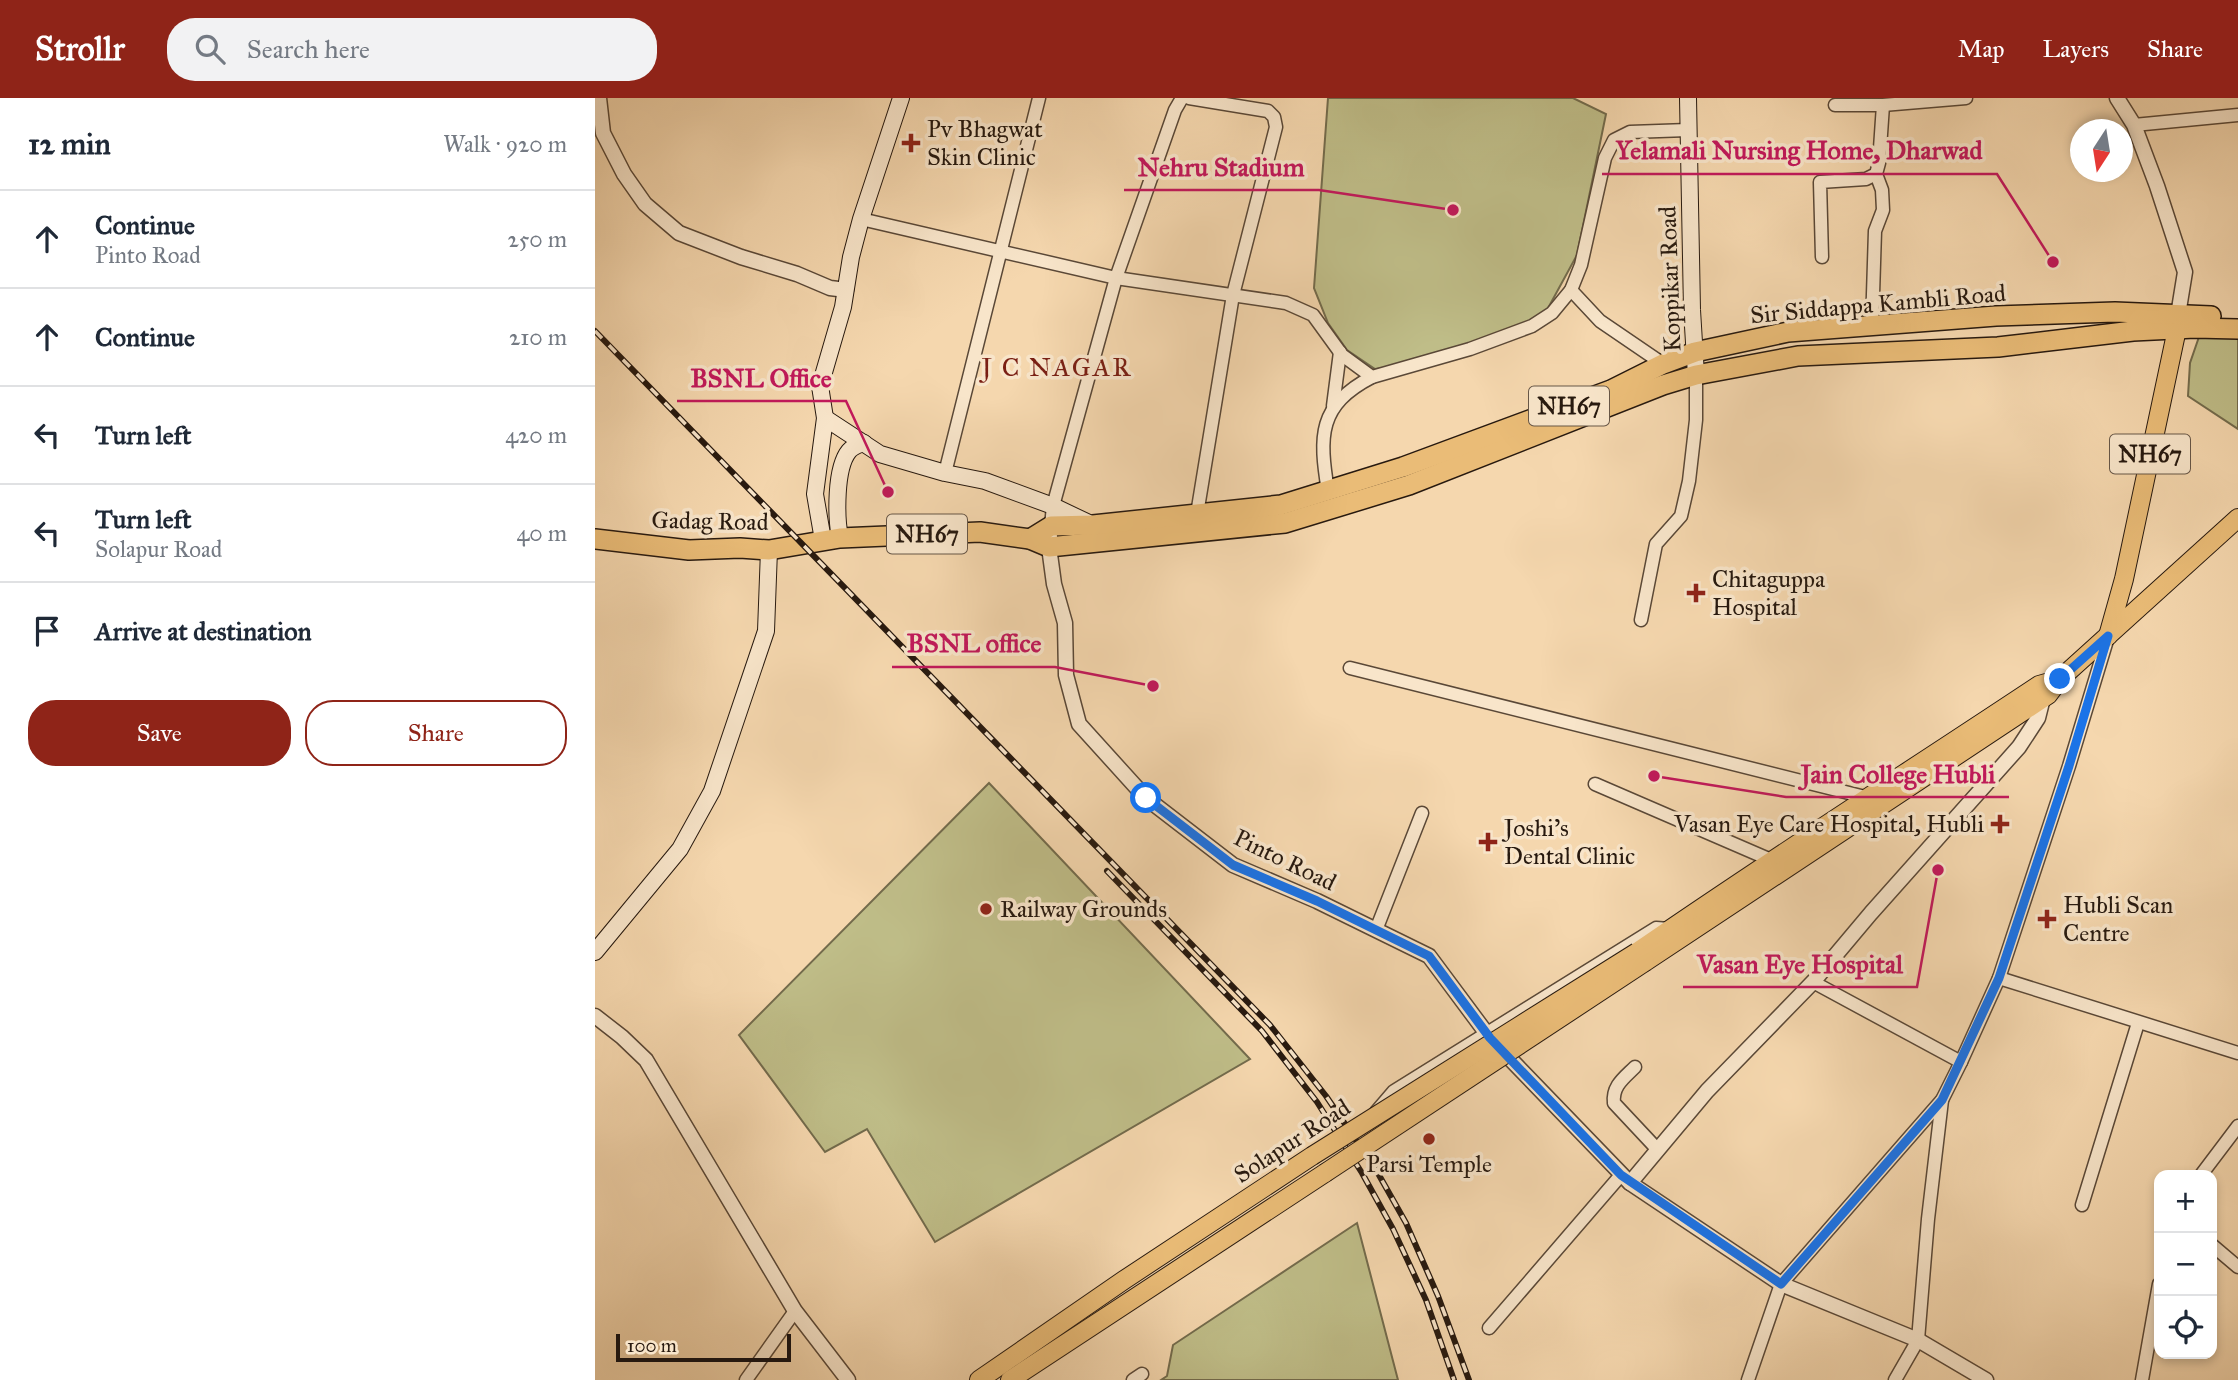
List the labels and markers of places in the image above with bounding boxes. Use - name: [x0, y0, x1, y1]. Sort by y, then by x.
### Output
- place label: Pv Bhagwat Skin Clinic: [927, 114, 1043, 172]
- callout: Yelamali Nursing Home, Dharwad: [1602, 127, 1997, 174]
- marker: Pv Bhagwat Skin Clinic: [901, 133, 921, 153]
- callout: Nehru Stadium: [1124, 143, 1319, 190]
- callout: BSNL Office: [677, 354, 846, 401]
- place label: Chitaguppa Hospital: [1712, 564, 1826, 622]
- marker: Chitaguppa Hospital: [1686, 583, 1706, 603]
- callout: BSNL office: [892, 620, 1055, 667]
- callout: Jain College Hubli: [1786, 750, 2009, 797]
- place label: Vasan Eye Care Hospital, Hubli: [1673, 809, 1984, 839]
- place label: Joshi’s Dental Clinic: [1501, 813, 1635, 871]
- marker: Vasan Eye Care Hospital, Hubli: [1990, 814, 2010, 834]
- marker: Joshi’s Dental Clinic: [1478, 832, 1498, 852]
- place label: Hubli Scan Centre: [2063, 890, 2173, 948]
- place label: Railway Grounds: [1000, 894, 1167, 924]
- marker: Railway Grounds: [978, 901, 994, 917]
- marker: Hubli Scan Centre: [2037, 909, 2057, 929]
- callout: Vasan Eye Hospital: [1683, 940, 1917, 987]
- marker: Parsi Temple: [1421, 1131, 1437, 1147]
- place label: Parsi Temple: [1366, 1149, 1492, 1179]

